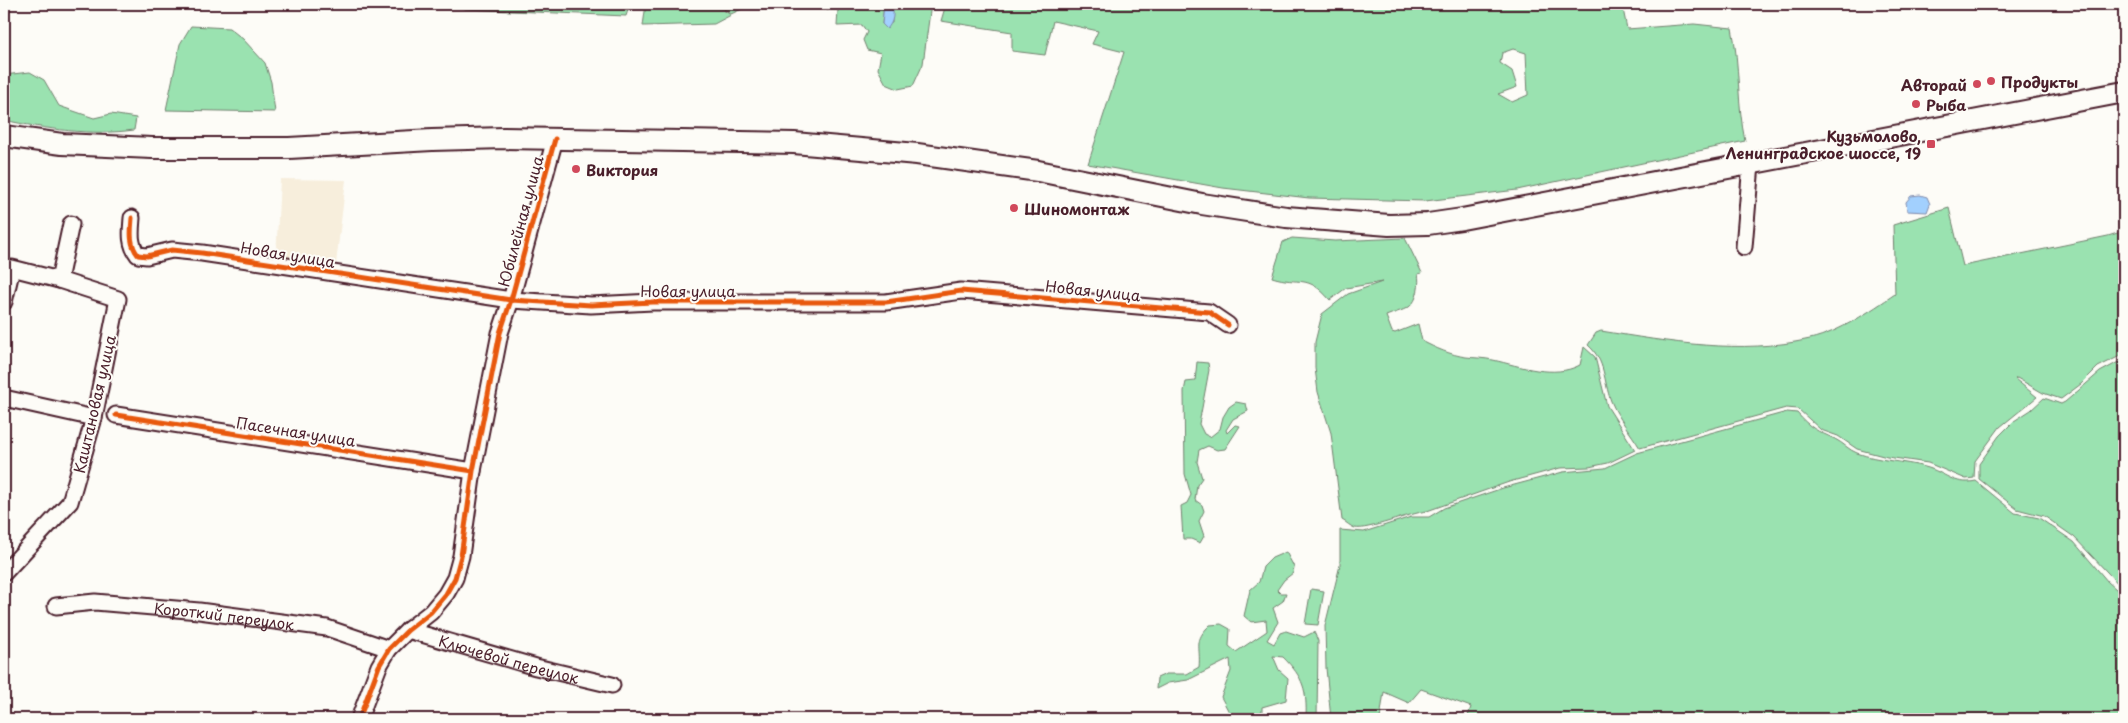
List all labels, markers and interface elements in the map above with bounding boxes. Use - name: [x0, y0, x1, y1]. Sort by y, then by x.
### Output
- place label: Продукты: [2001, 70, 2078, 93]
- place label: Авторай: [1901, 73, 1967, 96]
- marker: Продукты: [1985, 75, 1997, 87]
- marker: Авторай: [1971, 78, 1983, 90]
- place label: Рыба: [1926, 93, 1966, 116]
- marker: Рыба: [1910, 98, 1922, 110]
- place label: Кузьмолово, Ленинградское шоссе, 19: [1726, 124, 1921, 164]
- marker: Кузьмолово, Ленинградское шоссе, 19: [1925, 138, 1937, 150]
- street label: Юбилейная улица: [491, 152, 549, 289]
- place label: Виктория: [586, 158, 658, 181]
- marker: Виктория: [570, 163, 582, 175]
- place label: Шиномонтаж: [1024, 197, 1129, 220]
- marker: Шиномонтаж: [1008, 202, 1020, 214]
- street label: Новая улица: [239, 235, 338, 273]
- street label: Новая улица: [1044, 274, 1142, 306]
- street label: Новая улица: [640, 279, 736, 302]
- street label: Каштановая улица: [67, 332, 121, 475]
- street label: Пасечная улица: [235, 410, 358, 452]
- street label: Короткий переулок: [153, 596, 296, 635]
- street label: Ключевой переулок: [436, 628, 582, 688]

